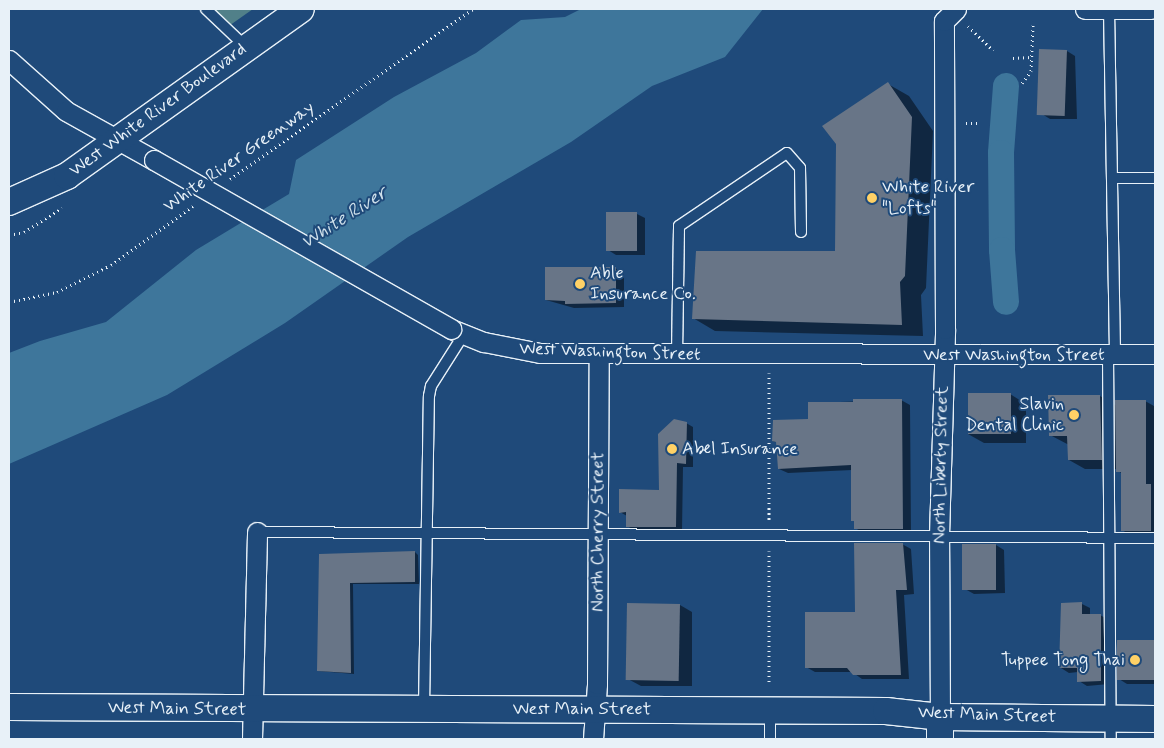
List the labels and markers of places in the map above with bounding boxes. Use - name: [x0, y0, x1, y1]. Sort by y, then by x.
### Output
- place label: White River "Lofts": [882, 177, 974, 220]
- marker: White River "Lofts": [866, 192, 878, 204]
- place label: Able Insurance Co.: [590, 263, 697, 306]
- marker: Able Insurance Co.: [574, 278, 586, 290]
- place label: Slavin Dental Clinic: [963, 394, 1064, 436]
- marker: Slavin Dental Clinic: [1068, 409, 1080, 421]
- place label: Abel Insurance: [682, 438, 799, 460]
- marker: Abel Insurance: [666, 443, 678, 455]
- place label: Tuppee Tong Thai: [1001, 649, 1125, 671]
- marker: Tuppee Tong Thai: [1129, 654, 1141, 666]

